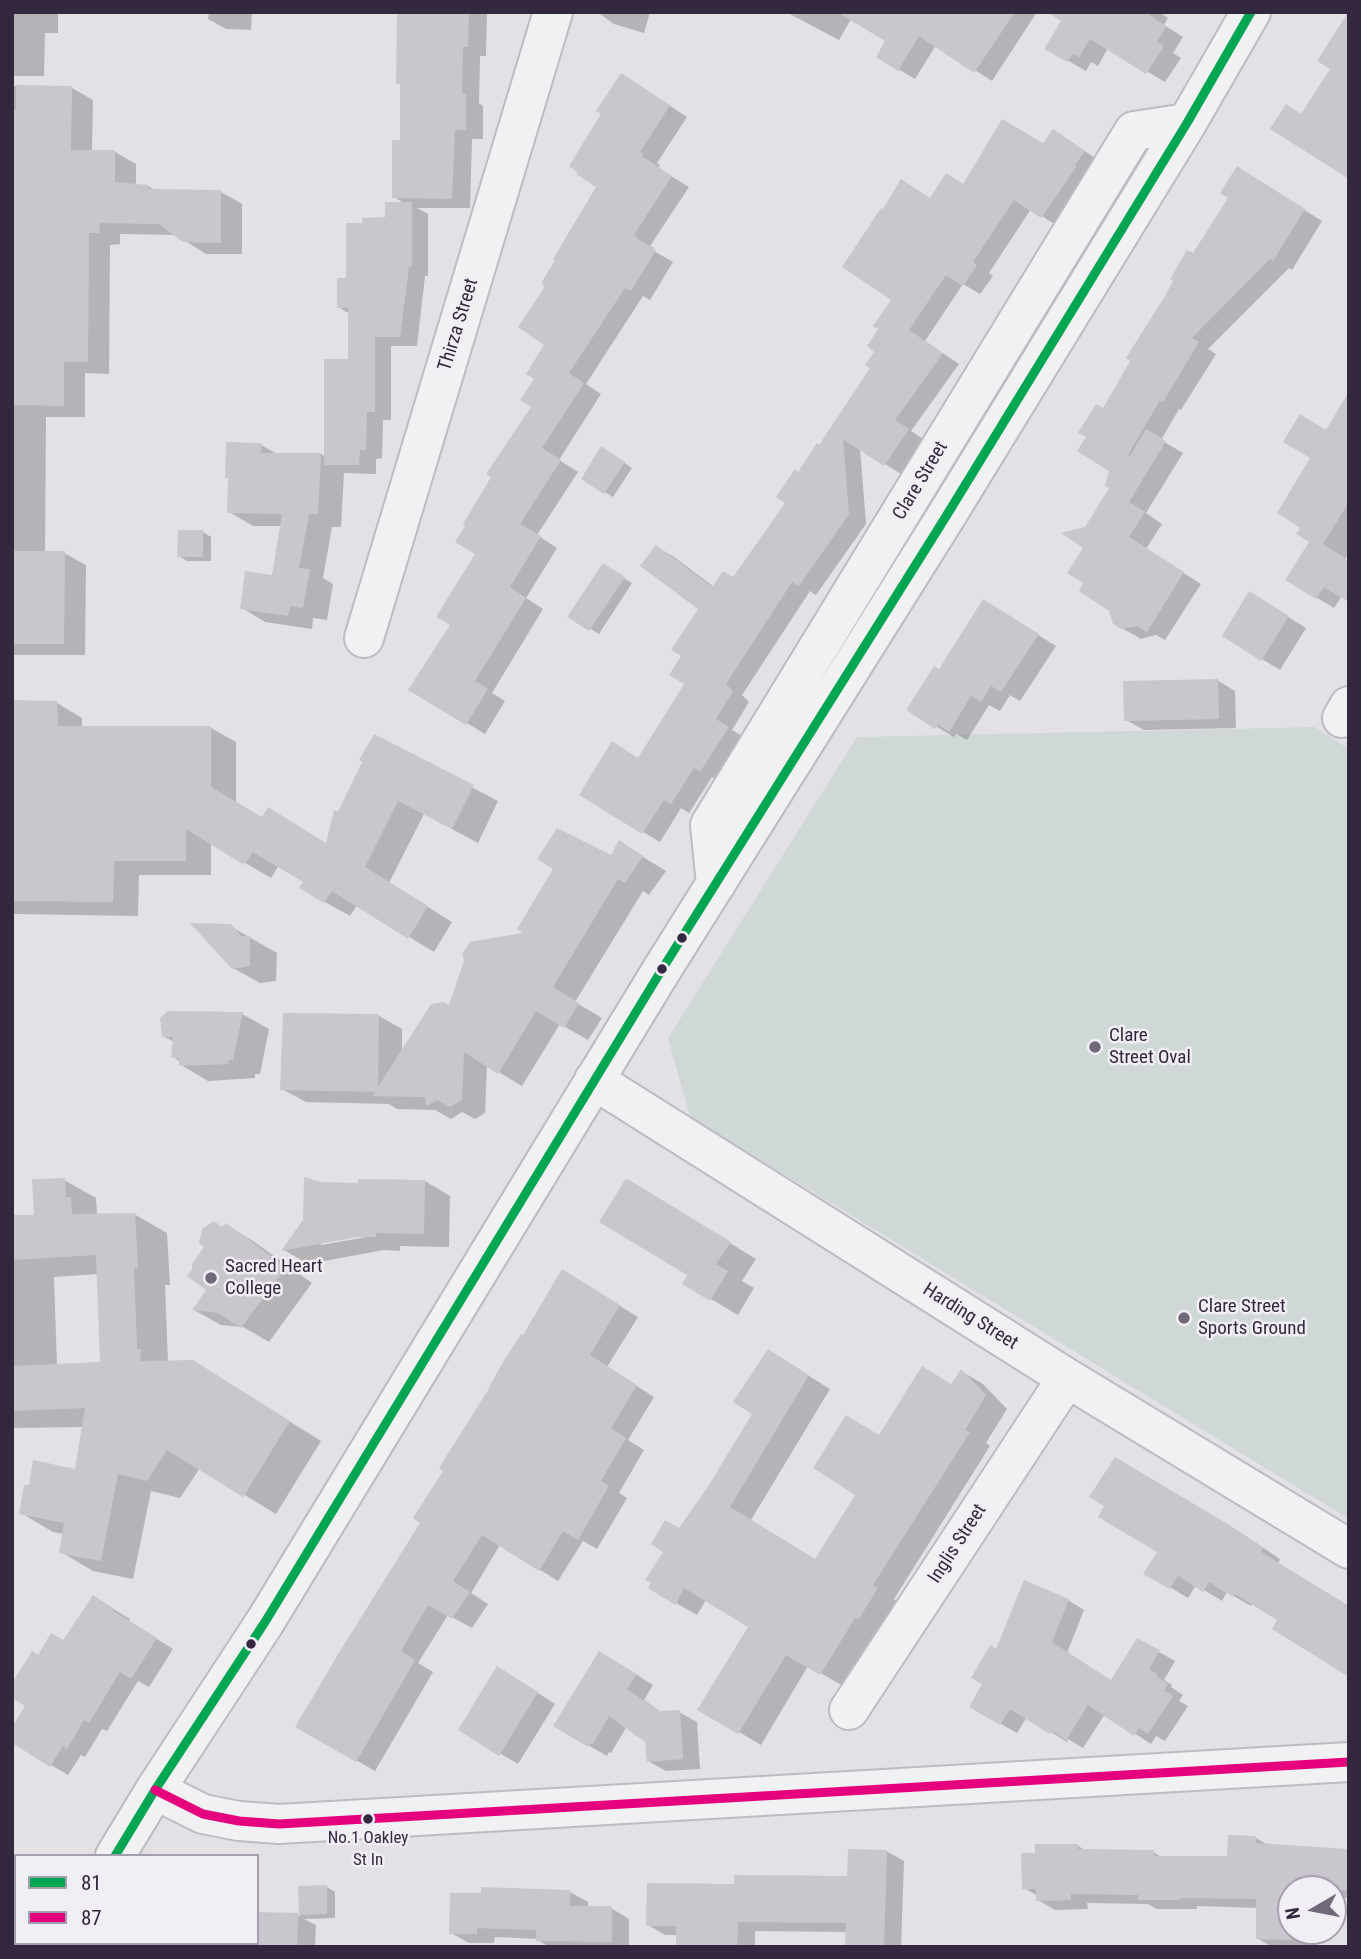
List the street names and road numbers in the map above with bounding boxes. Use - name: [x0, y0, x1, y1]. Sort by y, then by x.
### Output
- street label: Thirza Street: [434, 276, 484, 374]
- street label: Clare Street: [889, 438, 953, 524]
- street label: Harding Street: [918, 1279, 1022, 1355]
- street label: Inglis Street: [924, 1500, 992, 1588]

